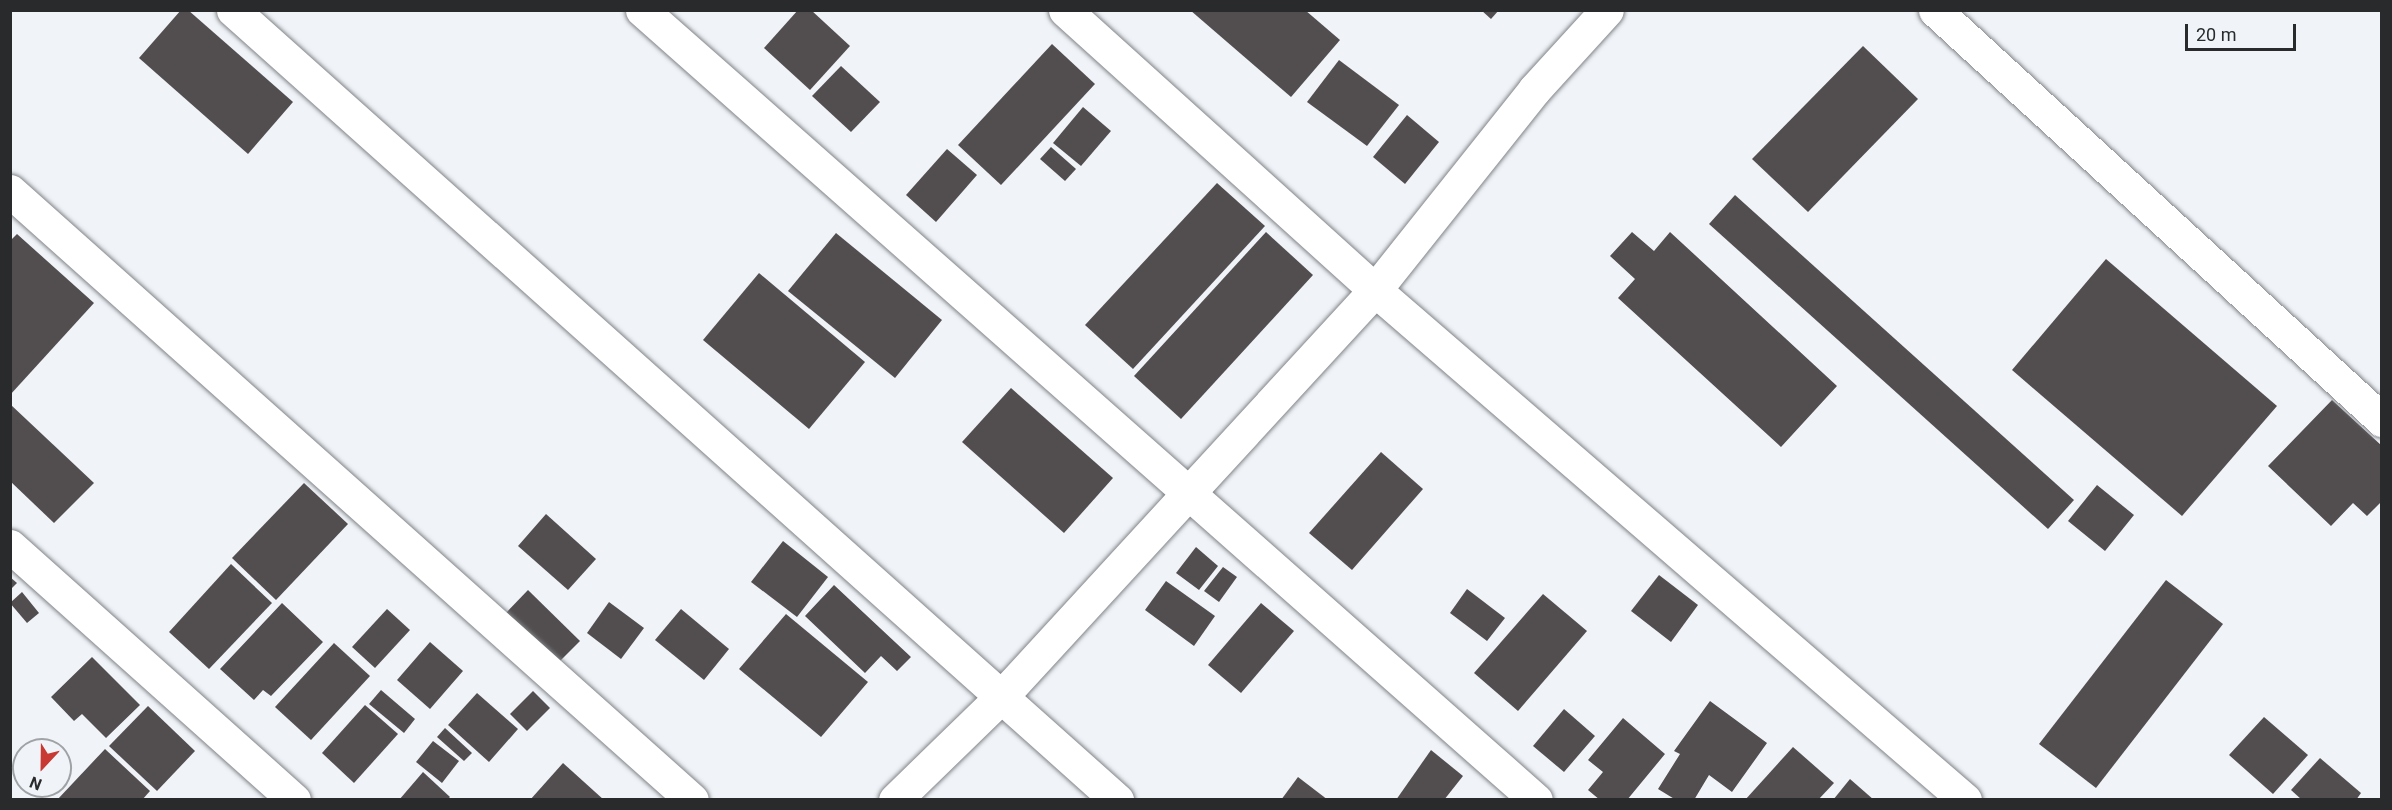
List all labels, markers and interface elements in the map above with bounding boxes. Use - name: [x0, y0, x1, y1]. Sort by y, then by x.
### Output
- scale bar: [2188, 12, 2299, 50]
- text: 20 m: [2196, 24, 2236, 45]
- north arrow: [12, 738, 72, 798]
- text: N: [27, 772, 45, 794]

